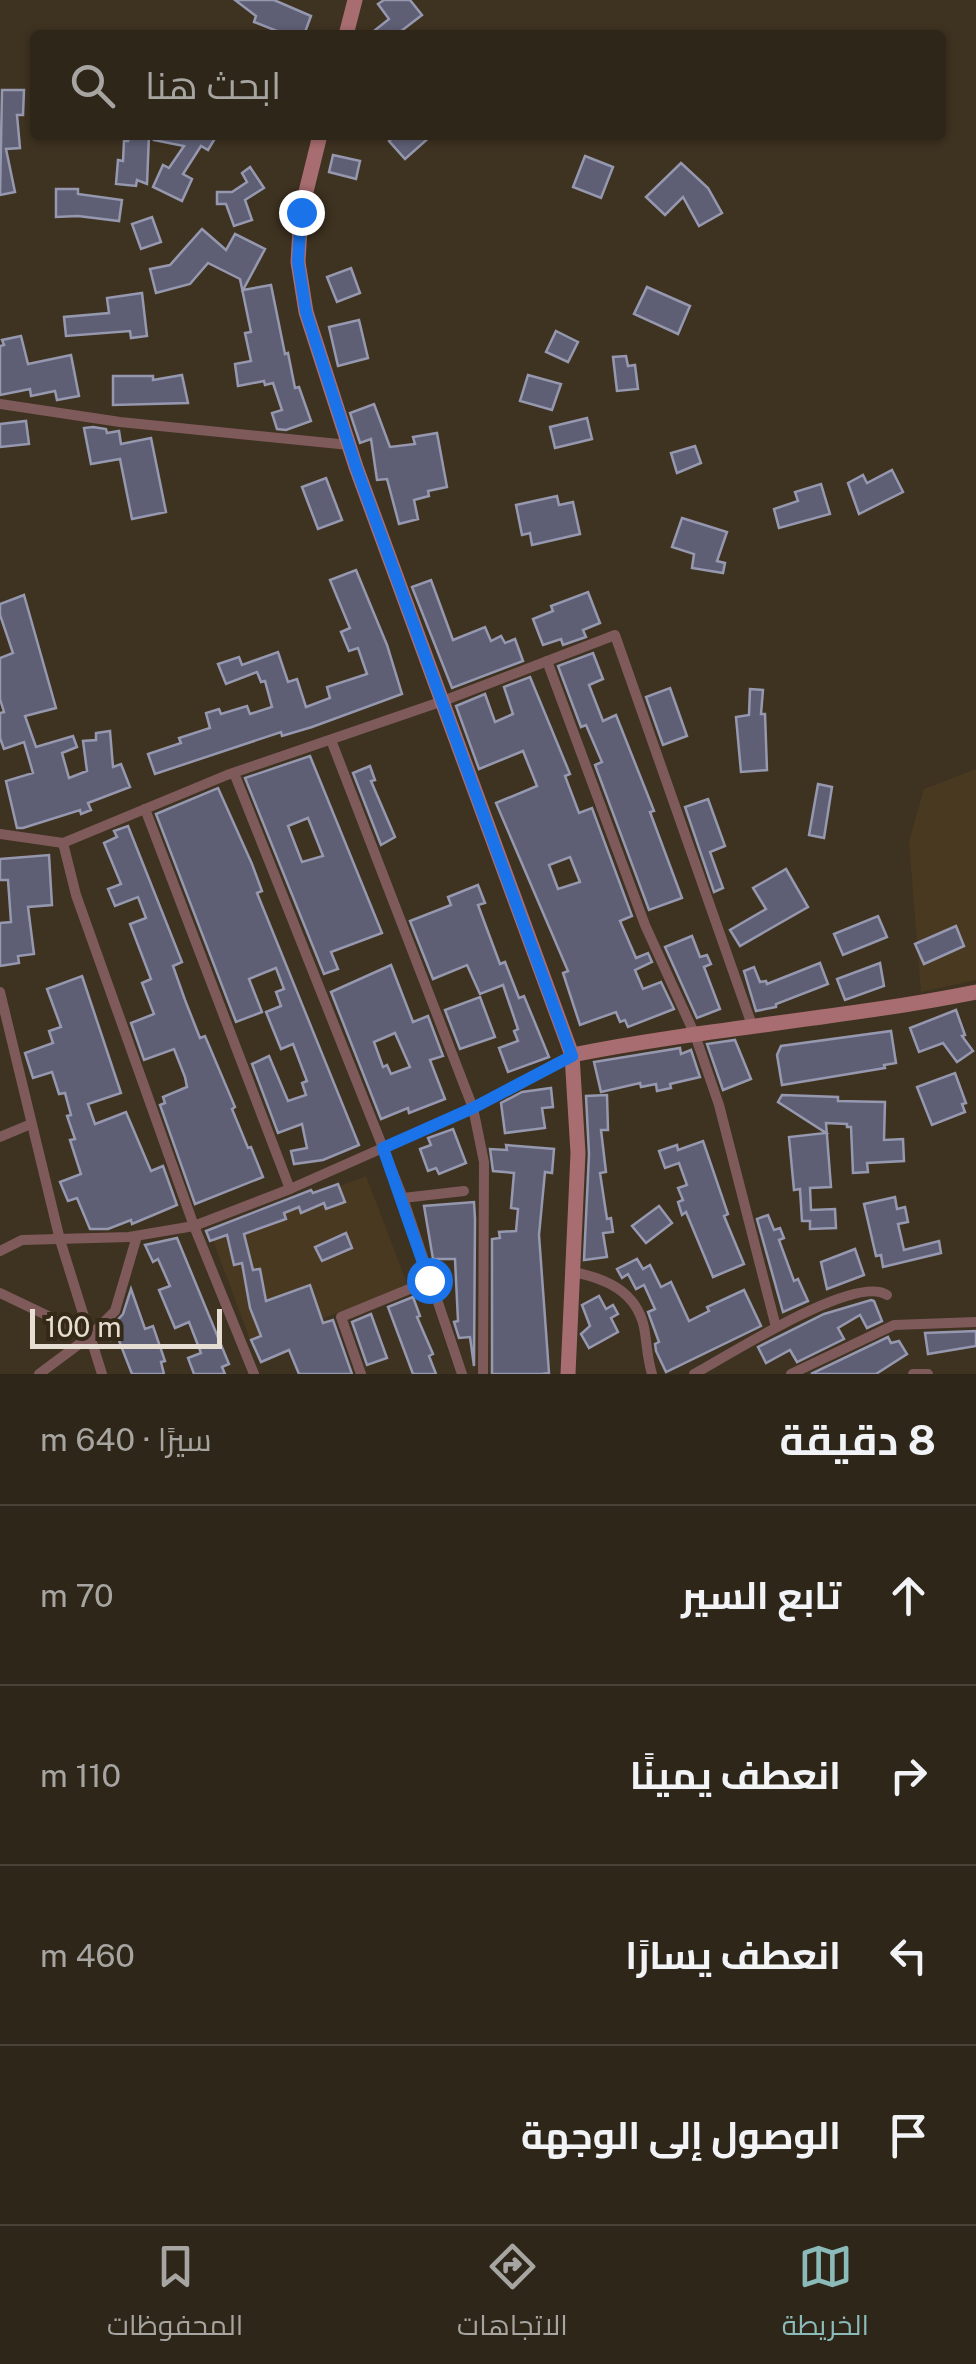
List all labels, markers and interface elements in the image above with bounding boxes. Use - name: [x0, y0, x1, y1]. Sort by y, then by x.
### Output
- search box: [30, 30, 946, 140]
- icon: search: [65, 58, 120, 113]
- text: ابحث هنا: [145, 63, 281, 108]
- route end: [279, 190, 325, 236]
- route start: [407, 1258, 453, 1304]
- scale bar: [30, 1304, 222, 1348]
- text: 100 m: [45, 1310, 122, 1343]
- text: 8 دقيقة: [780, 1415, 936, 1464]
- text: سيرًا · 640 m: [40, 1421, 212, 1458]
- icon: ahead: [881, 1568, 936, 1623]
- text: تابع السير: [681, 1573, 841, 1618]
- text: 70 m: [40, 1577, 114, 1614]
- icon: right: [881, 1748, 936, 1803]
- text: انعطف يمينًا: [630, 1753, 841, 1798]
- text: 110 m: [40, 1757, 121, 1794]
- icon: left: [881, 1928, 936, 1983]
- text: انعطف يسارًا: [625, 1933, 841, 1978]
- text: 460 m: [40, 1937, 135, 1974]
- icon: arrive: [881, 2108, 936, 2163]
- text: الوصول إلى الوجهة: [521, 2113, 841, 2158]
- tab: المحفوظات: [107, 2239, 243, 2351]
- tab: الاتجاهات: [457, 2239, 568, 2351]
- tab: الخريطة: [782, 2239, 869, 2351]

